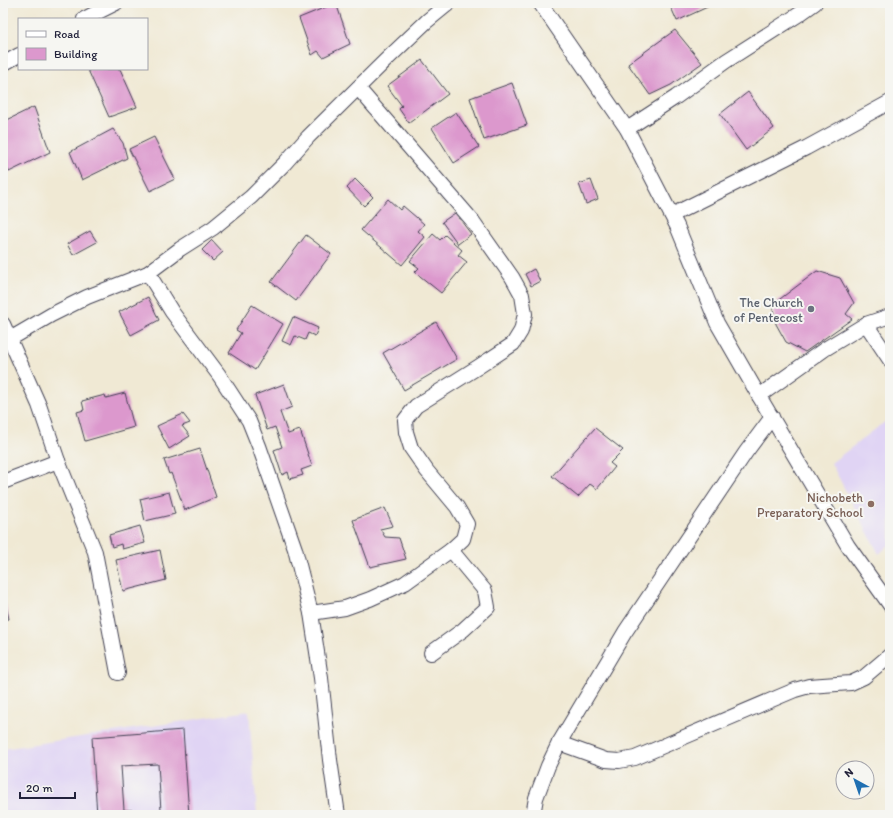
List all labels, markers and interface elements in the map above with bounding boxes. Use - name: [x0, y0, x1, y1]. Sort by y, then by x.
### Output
- legend: [18, 18, 148, 70]
- text: Road: [54, 27, 80, 41]
- text: Building: [54, 47, 98, 61]
- place label: The Church of Pentecost: [733, 295, 803, 325]
- marker: The Church of Pentecost: [806, 304, 816, 314]
- place label: Nichobeth Preparatory School: [757, 490, 863, 520]
- marker: Nichobeth Preparatory School: [866, 499, 876, 509]
- north arrow: [835, 760, 875, 800]
- text: N: [842, 765, 856, 780]
- scale bar: [20, 774, 75, 800]
- text: 20 m: [26, 781, 53, 795]

